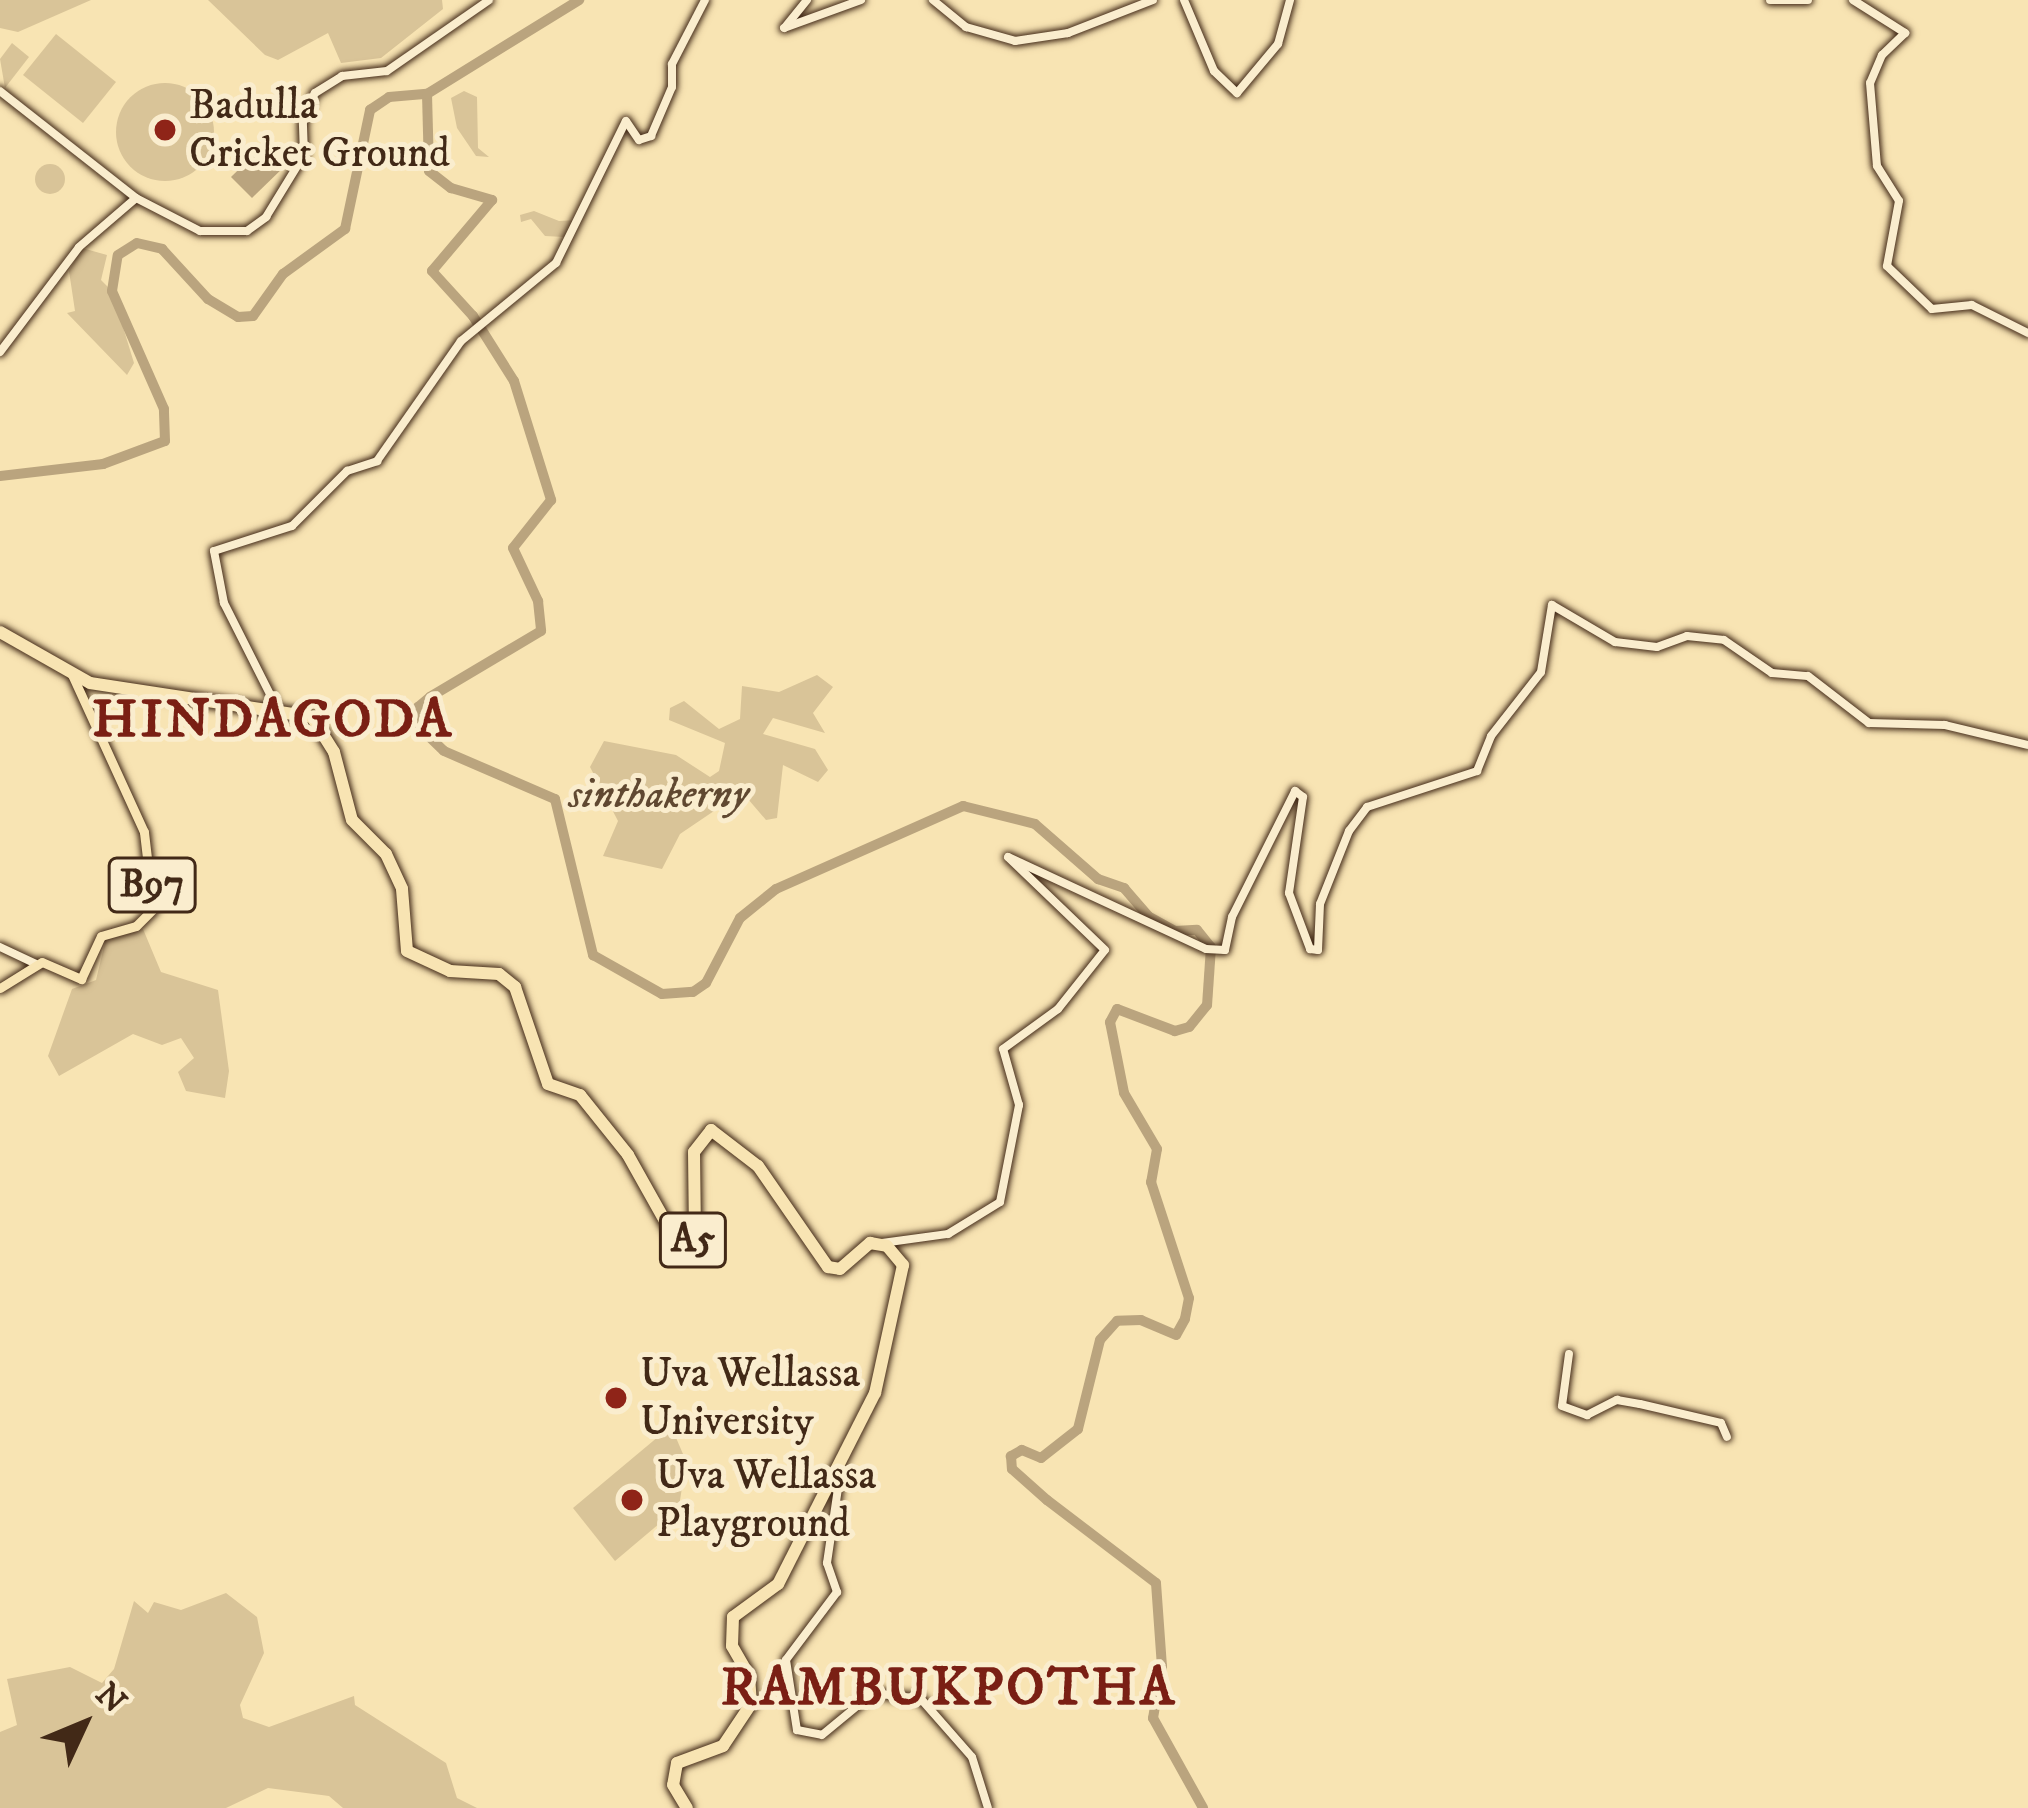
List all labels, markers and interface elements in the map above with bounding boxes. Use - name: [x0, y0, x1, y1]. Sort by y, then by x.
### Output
- place label: Badulla Cricket Ground: [189, 81, 450, 180]
- marker: Badulla Cricket Ground: [152, 117, 178, 143]
- district label: HINDAGODA: [92, 689, 454, 753]
- park label: sinthakerny: [569, 770, 749, 820]
- road number: B97: [107, 852, 197, 918]
- road number: A5: [657, 1207, 729, 1273]
- place label: Uva Wellassa University: [640, 1349, 860, 1448]
- marker: Uva Wellassa University: [603, 1385, 629, 1411]
- place label: Uva Wellassa Playground: [656, 1451, 876, 1550]
- marker: Uva Wellassa Playground: [619, 1487, 645, 1513]
- district label: RAMBUKPOTHA: [721, 1657, 1177, 1721]
- north arrow: [24, 1664, 144, 1784]
- text: N: [86, 1675, 134, 1723]

